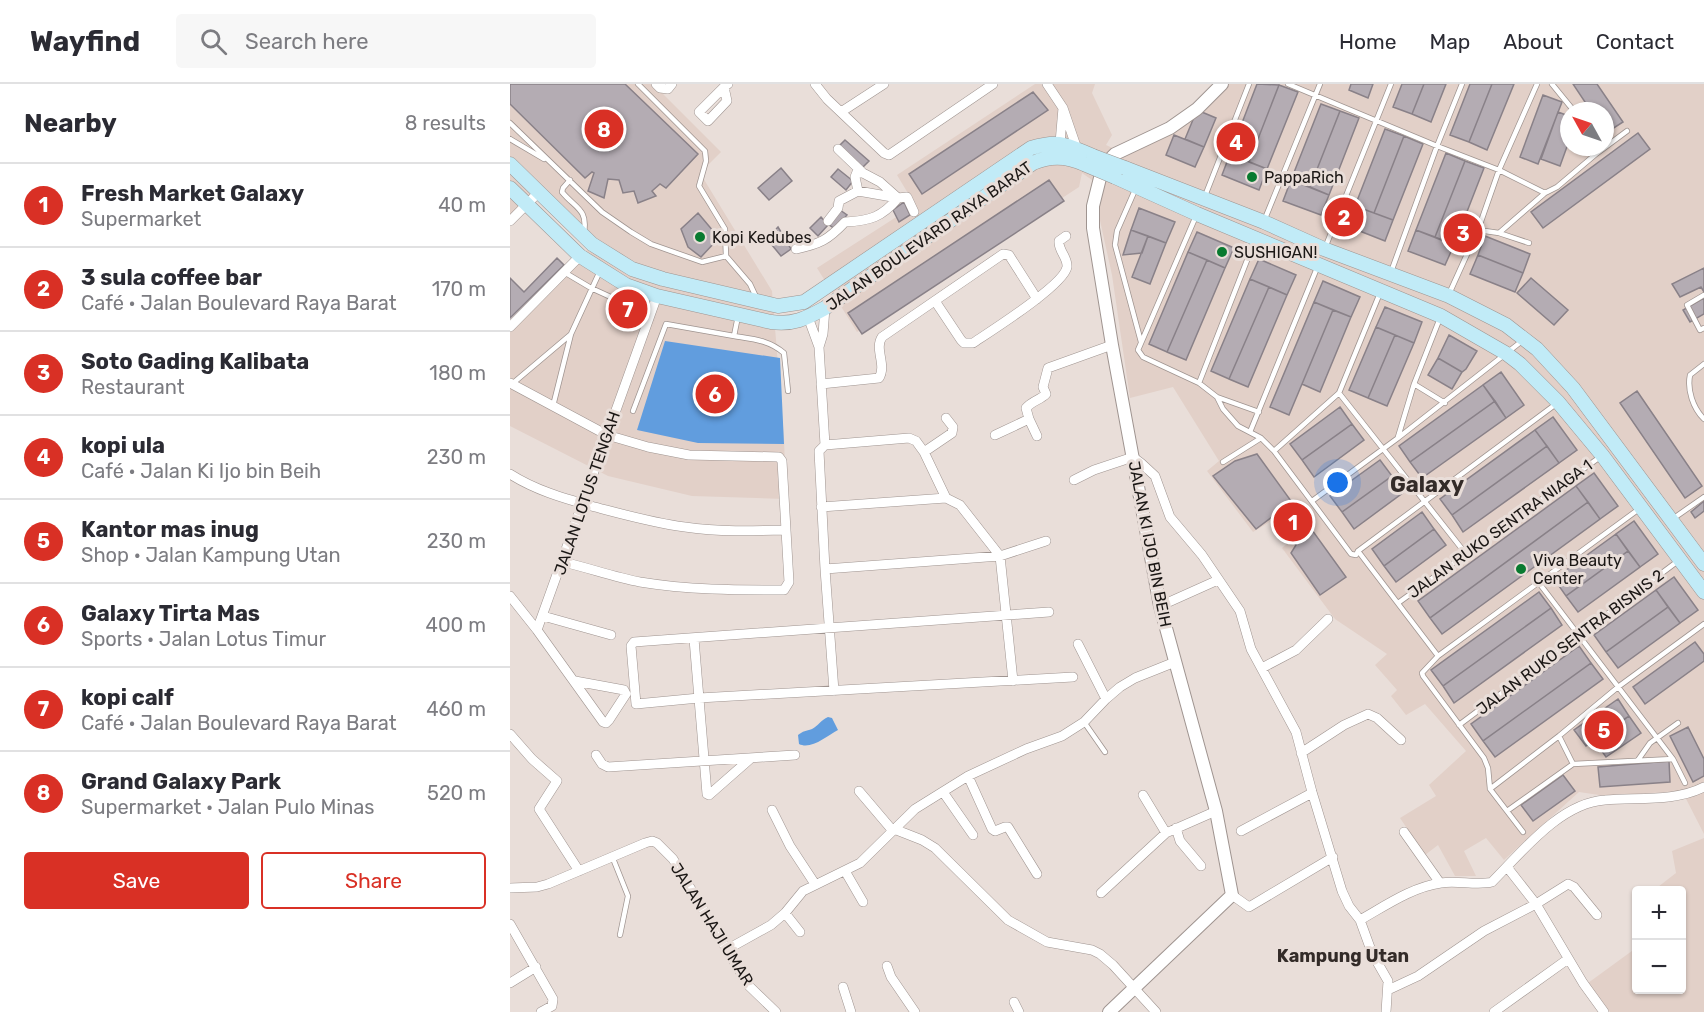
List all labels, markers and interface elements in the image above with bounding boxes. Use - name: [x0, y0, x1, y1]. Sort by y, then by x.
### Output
- search box: [176, 14, 596, 68]
- text: Wayfind: [30, 25, 140, 58]
- icon: search: [197, 25, 230, 58]
- text: Search here: [245, 28, 369, 55]
- text: Home: [1339, 29, 1396, 54]
- text: Map: [1429, 29, 1470, 54]
- text: About: [1503, 29, 1563, 54]
- text: Contact: [1596, 29, 1674, 54]
- north arrow: [1560, 102, 1614, 156]
- pin: 8: [584, 106, 623, 152]
- text: Nearby: [24, 108, 117, 139]
- text: 8 results: [405, 111, 486, 135]
- pin: 4: [1216, 120, 1256, 164]
- street label: JALAN BOULEVARD RAYA BARAT: [823, 157, 1035, 315]
- place label: PappaRich: [1264, 168, 1344, 187]
- marker: PappaRich: [1245, 170, 1259, 184]
- text: Fresh Market Galaxy: [81, 180, 304, 207]
- text: 1: [39, 193, 48, 217]
- text: 40 m: [438, 193, 486, 217]
- pin: 2: [1324, 194, 1364, 240]
- text: Supermarket: [81, 207, 201, 231]
- pin: 3: [1444, 210, 1482, 256]
- place label: Kopi Kedubes: [712, 228, 812, 247]
- marker: Kopi Kedubes: [693, 230, 707, 244]
- place label: SUSHIGAN!: [1234, 243, 1317, 262]
- marker: SUSHIGAN!: [1215, 245, 1229, 259]
- text: 3 sula coffee bar: [81, 264, 262, 291]
- text: 2: [37, 277, 50, 301]
- text: 170 m: [432, 277, 486, 301]
- pin: 7: [608, 286, 648, 332]
- text: Café · Jalan Boulevard Raya Barat: [81, 291, 397, 315]
- text: Soto Gading Kalibata: [81, 348, 309, 375]
- text: 3: [37, 361, 50, 385]
- text: 180 m: [429, 361, 486, 385]
- pin: 6: [696, 372, 734, 416]
- text: Restaurant: [81, 375, 185, 399]
- street label: JALAN LOTUS TENGAH: [550, 409, 624, 577]
- text: kopi ula: [81, 432, 165, 459]
- text: 4: [37, 445, 50, 469]
- text: 230 m: [427, 445, 486, 469]
- street label: JALAN RUKO SENTRA NIAGA 1: [1404, 456, 1596, 602]
- text: Café · Jalan Ki Ijo bin Beih: [81, 459, 321, 483]
- street label: JALAN KI IJO BIN BEIH: [1125, 459, 1175, 629]
- your location: [1323, 468, 1352, 497]
- district label: Galaxy: [1390, 471, 1464, 498]
- pin: 1: [1274, 500, 1312, 544]
- text: Kantor mas inug: [81, 516, 259, 543]
- text: 5: [37, 529, 50, 553]
- text: 230 m: [427, 529, 486, 553]
- text: Shop · Jalan Kampung Utan: [81, 543, 341, 567]
- place label: Viva Beauty Center: [1533, 551, 1622, 588]
- marker: Viva Beauty Center: [1514, 562, 1528, 576]
- street label: JALAN RUKO SENTRA BISNIS 2: [1473, 565, 1667, 719]
- text: Galaxy Tirta Mas: [81, 600, 260, 627]
- text: 6: [37, 613, 50, 637]
- text: 400 m: [426, 613, 486, 637]
- text: Sports · Jalan Lotus Timur: [81, 627, 326, 651]
- text: kopi calf: [81, 684, 174, 711]
- text: 7: [38, 697, 49, 721]
- text: 460 m: [426, 697, 486, 721]
- pin: 5: [1584, 708, 1624, 752]
- text: Café · Jalan Boulevard Raya Barat: [81, 711, 397, 735]
- text: Grand Galaxy Park: [81, 768, 281, 795]
- text: 8: [37, 781, 50, 805]
- text: 520 m: [427, 781, 486, 805]
- text: Supermarket · Jalan Pulo Minas: [81, 795, 375, 819]
- button: Save: [24, 852, 249, 909]
- button: Share: [261, 852, 486, 909]
- street label: JALAN HAJI UMAR: [667, 859, 757, 989]
- map controls: [1632, 886, 1686, 994]
- button: +: [1632, 886, 1686, 940]
- button: −: [1632, 940, 1686, 994]
- district label: Kampung Utan: [1277, 945, 1409, 967]

